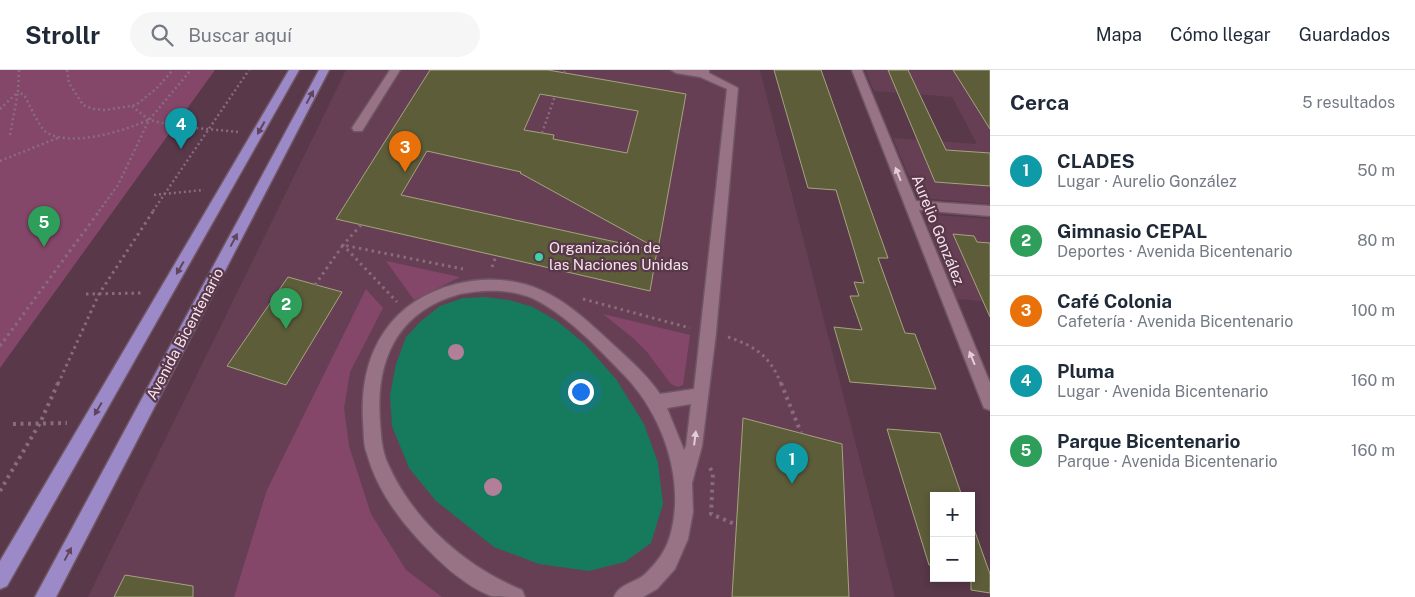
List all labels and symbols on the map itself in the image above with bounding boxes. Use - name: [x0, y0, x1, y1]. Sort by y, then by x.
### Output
- one-way arrow: [306, 89, 314, 104]
- pin: 4: [165, 108, 197, 149]
- one-way arrow: [257, 121, 266, 134]
- pin: 3: [389, 131, 421, 172]
- one-way arrow: [894, 167, 902, 182]
- street label: Aurelio González: [909, 172, 968, 287]
- pin: 5: [28, 206, 60, 247]
- one-way arrow: [230, 233, 238, 248]
- place label: Organización de las Naciones Unidas: [549, 239, 689, 273]
- marker: Organización de las Naciones Unidas: [533, 251, 545, 263]
- one-way arrow: [176, 261, 184, 276]
- street label: Avenida Bicentenario: [143, 265, 227, 403]
- pin: 2: [270, 288, 302, 329]
- one-way arrow: [968, 350, 976, 365]
- your location: [568, 379, 594, 405]
- one-way arrow: [94, 402, 103, 416]
- one-way arrow: [691, 430, 699, 446]
- pin: 1: [776, 443, 808, 484]
- one-way arrow: [64, 547, 72, 561]

